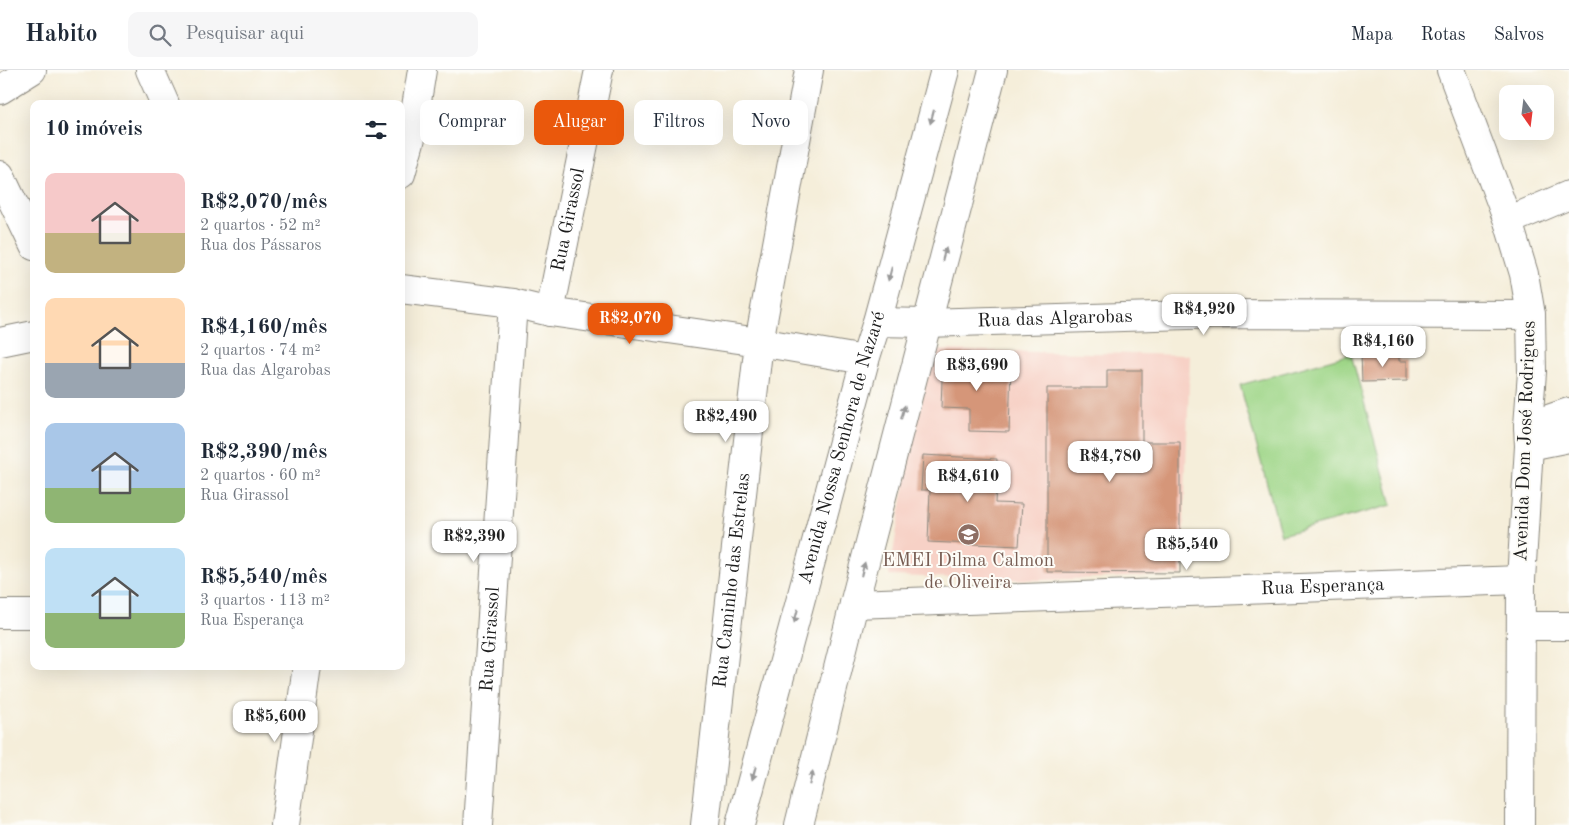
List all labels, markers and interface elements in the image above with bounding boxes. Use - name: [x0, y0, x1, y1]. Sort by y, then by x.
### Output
- search box: [128, 12, 478, 57]
- icon: search: [146, 21, 174, 49]
- text: Habito: [25, 23, 98, 47]
- text: Pesquisar aqui: [186, 25, 304, 44]
- text: Mapa: [1351, 26, 1393, 44]
- text: Rotas: [1421, 26, 1466, 44]
- text: Salvos: [1494, 26, 1544, 44]
- north arrow: [1499, 85, 1554, 140]
- map controls: [1499, 85, 1554, 140]
- chip: Comprar: [420, 100, 524, 145]
- chip: Alugar: [534, 100, 624, 145]
- chip: Filtros: [634, 100, 723, 145]
- chip: Novo: [733, 100, 808, 145]
- one-way arrow: [928, 110, 936, 125]
- icon: filters: [362, 116, 390, 144]
- text: 10 imóveis: [45, 119, 143, 140]
- street label: Rua Girassol: [549, 166, 588, 273]
- text: R$2,070/mês: [200, 192, 327, 213]
- icon: home: [85, 193, 145, 253]
- text: 2 quartos · 52 m²: [200, 218, 321, 234]
- text: Rua dos Pássaros: [200, 238, 321, 254]
- one-way arrow: [941, 247, 949, 262]
- one-way arrow: [886, 267, 894, 282]
- pin: R$4,920: [1158, 294, 1250, 336]
- pin: R$2,070: [584, 302, 676, 345]
- text: R$4,920: [1173, 302, 1235, 318]
- street label: Rua das Algarobas: [977, 307, 1133, 331]
- street label: Avenida Nossa Senhora de Nazaré: [796, 309, 889, 586]
- text: R$2,070: [599, 311, 661, 327]
- text: R$4,160/mês: [200, 317, 327, 338]
- icon: home: [85, 318, 145, 378]
- street label: Avenida Dom José Rodrigues: [1512, 320, 1540, 562]
- pin: R$4,160: [1337, 326, 1429, 368]
- text: R$4,160: [1352, 334, 1414, 350]
- text: 2 quartos · 74 m²: [200, 343, 321, 359]
- pin: R$3,690: [931, 350, 1023, 392]
- text: R$3,690: [946, 358, 1008, 374]
- text: Rua das Algarobas: [200, 363, 331, 379]
- pin: R$2,490: [680, 400, 772, 443]
- one-way arrow: [900, 404, 908, 419]
- text: R$2,490: [695, 409, 757, 425]
- pin: R$4,780: [1064, 440, 1156, 483]
- text: R$2,390/mês: [200, 442, 327, 463]
- icon: home: [85, 443, 145, 503]
- text: R$4,780: [1079, 449, 1141, 465]
- pin: R$4,610: [922, 460, 1014, 503]
- text: 2 quartos · 60 m²: [200, 468, 321, 484]
- text: R$4,610: [937, 469, 999, 485]
- street label: Rua Caminho das Estrelas: [711, 472, 754, 689]
- text: Rua Girassol: [200, 488, 289, 504]
- pin: R$2,390: [428, 520, 520, 563]
- school or university icon: EMEI Dilma Calmon de Oliveira: [956, 523, 980, 547]
- pin: R$5,540: [1141, 528, 1233, 571]
- text: R$2,390: [443, 529, 505, 545]
- text: R$5,540: [1156, 537, 1218, 553]
- place label: EMEI Dilma Calmon de Oliveira: [882, 552, 1054, 593]
- one-way arrow: [859, 561, 867, 576]
- text: R$5,540/mês: [200, 567, 327, 588]
- icon: home: [85, 568, 145, 628]
- street label: Rua Esperança: [1261, 575, 1385, 599]
- street label: Rua Girassol: [477, 586, 503, 693]
- text: 3 quartos · 113 m²: [200, 593, 330, 609]
- one-way arrow: [792, 609, 800, 624]
- text: Rua Esperança: [200, 613, 304, 629]
- pin: R$5,600: [229, 700, 321, 743]
- text: R$5,600: [244, 709, 306, 725]
- one-way arrow: [749, 766, 757, 781]
- one-way arrow: [807, 770, 815, 785]

